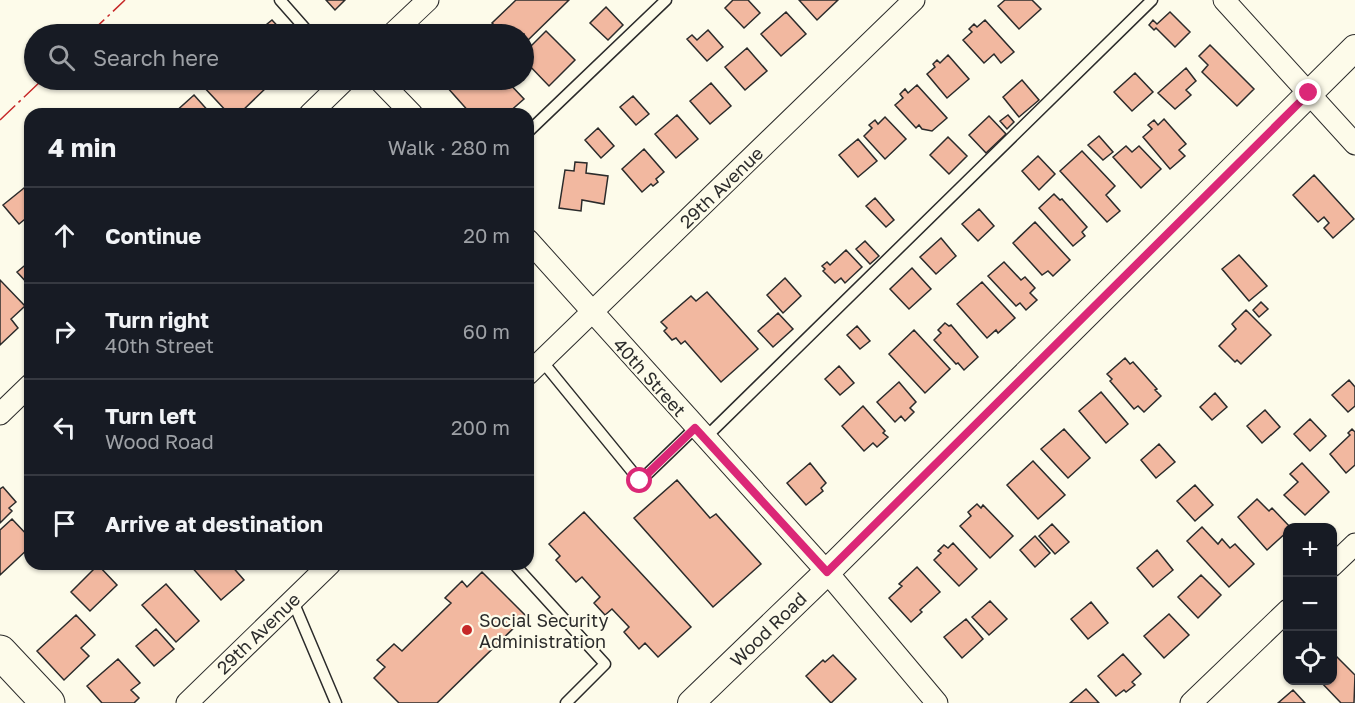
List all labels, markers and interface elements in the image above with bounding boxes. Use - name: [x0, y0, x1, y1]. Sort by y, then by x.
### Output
- search box: [24, 24, 534, 90]
- icon: search: [45, 41, 78, 74]
- text: Search here: [93, 44, 219, 71]
- route end: [1295, 79, 1321, 105]
- text: 4 min: [48, 132, 116, 163]
- text: Walk · 280 m: [388, 135, 510, 159]
- street label: 29th Avenue: [675, 142, 767, 232]
- icon: ahead: [48, 219, 81, 252]
- text: Continue: [105, 222, 201, 249]
- text: 20 m: [463, 223, 510, 247]
- text: Turn right: [105, 306, 209, 333]
- icon: right: [48, 315, 81, 348]
- text: 60 m: [463, 319, 510, 343]
- text: 40th Street: [105, 333, 214, 357]
- street label: 40th Street: [609, 333, 691, 421]
- text: Turn left: [105, 402, 196, 429]
- icon: left: [48, 411, 81, 444]
- text: 200 m: [451, 415, 510, 439]
- text: Wood Road: [105, 429, 214, 453]
- route start: [626, 467, 652, 493]
- icon: arrive: [48, 507, 81, 540]
- text: Arrive at destination: [105, 510, 323, 537]
- map controls: [1283, 523, 1337, 685]
- button: +: [1283, 523, 1337, 577]
- button: −: [1283, 577, 1337, 631]
- street label: Wood Road: [725, 587, 811, 671]
- street label: 29th Avenue: [212, 588, 304, 678]
- place label: Social Security Administration: [479, 609, 609, 652]
- marker: Social Security Administration: [460, 623, 474, 637]
- button: locate: [1283, 631, 1337, 685]

